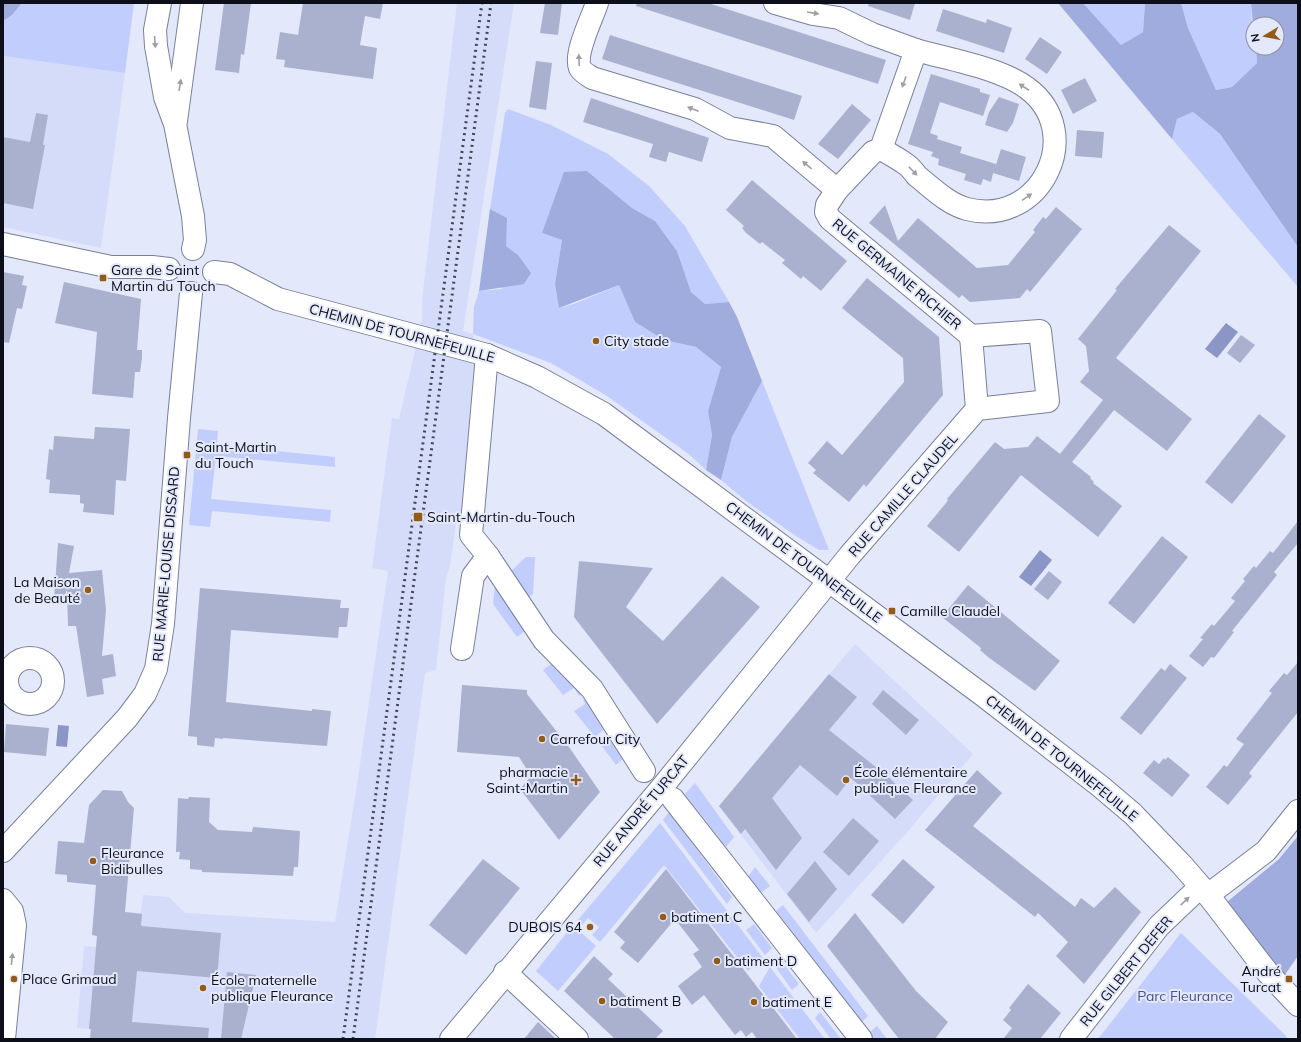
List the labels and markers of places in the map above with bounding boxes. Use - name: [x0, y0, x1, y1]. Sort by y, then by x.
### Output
- place label: Gare de Saint Martin du Touch: [111, 261, 216, 295]
- marker: Gare de Saint Martin du Touch: [98, 273, 108, 283]
- place label: City stade: [604, 332, 669, 350]
- marker: City stade: [591, 336, 601, 346]
- place label: Saint-Martin du Touch: [195, 438, 277, 472]
- marker: Saint-Martin du Touch: [182, 450, 192, 460]
- place label: Saint-Martin-du-Touch: [427, 508, 575, 526]
- marker: Saint-Martin-du-Touch: [412, 511, 424, 523]
- place label: La Maison de Beauté: [13, 573, 80, 607]
- marker: La Maison de Beauté: [83, 585, 93, 595]
- place label: Camille Claudel: [900, 602, 1000, 620]
- marker: Camille Claudel: [887, 606, 897, 616]
- place label: Carrefour City: [550, 730, 641, 748]
- marker: Carrefour City: [537, 734, 547, 744]
- place label: pharmacie Saint-Martin: [486, 763, 568, 797]
- place label: École élémentaire publique Fleurance: [854, 763, 976, 797]
- marker: pharmacie Saint-Martin: [571, 775, 581, 785]
- marker: École élémentaire publique Fleurance: [841, 775, 851, 785]
- place label: Fleurance Bidibulles: [101, 844, 164, 878]
- marker: Fleurance Bidibulles: [88, 856, 98, 866]
- place label: batiment C: [671, 908, 742, 926]
- marker: batiment C: [658, 912, 668, 922]
- place label: DUBOIS 64: [508, 918, 583, 936]
- marker: DUBOIS 64: [585, 922, 595, 932]
- place label: batiment D: [725, 952, 797, 970]
- marker: batiment D: [712, 956, 722, 966]
- place label: André Turcat: [1240, 962, 1281, 996]
- place label: Place Grimaud: [22, 970, 117, 988]
- place label: École maternelle publique Fleurance: [211, 971, 333, 1005]
- marker: Place Grimaud: [9, 974, 19, 984]
- marker: André Turcat: [1284, 974, 1294, 984]
- marker: École maternelle publique Fleurance: [198, 983, 208, 993]
- place label: batiment B: [610, 992, 681, 1010]
- place label: batiment E: [762, 993, 832, 1011]
- marker: batiment B: [597, 996, 607, 1006]
- marker: batiment E: [749, 997, 759, 1007]

